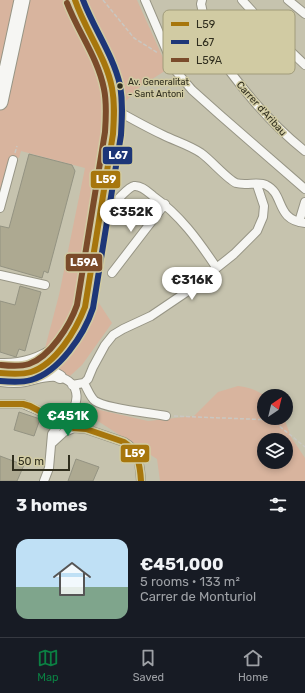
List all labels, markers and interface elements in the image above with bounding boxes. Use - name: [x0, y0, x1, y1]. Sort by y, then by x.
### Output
- legend: [163, 10, 295, 74]
- text: L59: [196, 18, 215, 31]
- text: L67: [196, 36, 214, 49]
- text: L59A: [196, 54, 223, 67]
- place label: Av. Generalitat - Sant Antoni: [128, 77, 190, 99]
- street label: Carrer d'Aribau: [234, 79, 289, 138]
- marker: Av. Generalitat - Sant Antoni: [115, 81, 125, 91]
- line badge: L67: [102, 146, 133, 165]
- text: L67: [108, 149, 129, 162]
- line badge: L59: [90, 170, 121, 189]
- text: L59: [96, 173, 116, 186]
- pin: €352K: [103, 199, 159, 233]
- text: €352K: [109, 204, 153, 219]
- line badge: L59A: [65, 253, 103, 272]
- text: L59A: [70, 256, 98, 269]
- pin: €316K: [164, 267, 220, 301]
- text: €316K: [171, 272, 213, 287]
- north arrow: [257, 389, 293, 425]
- map controls: [257, 389, 293, 469]
- pin: €451K: [40, 403, 96, 437]
- text: €451K: [47, 408, 89, 423]
- button: layers: [257, 433, 293, 469]
- line badge: L59: [120, 444, 150, 463]
- text: L59: [125, 447, 145, 460]
- scale bar: [12, 453, 70, 472]
- text: 50 m: [18, 455, 44, 468]
- icon: filters: [267, 494, 289, 516]
- text: 3 homes: [16, 495, 87, 515]
- text: €451,000: [140, 554, 224, 574]
- icon: home: [48, 555, 96, 603]
- text: 5 rooms · 133 m²: [140, 574, 240, 589]
- text: Carrer de Monturiol: [140, 589, 256, 604]
- tab: Map: [37, 647, 59, 684]
- tab: Saved: [133, 647, 164, 684]
- tab: Home: [238, 647, 268, 684]

